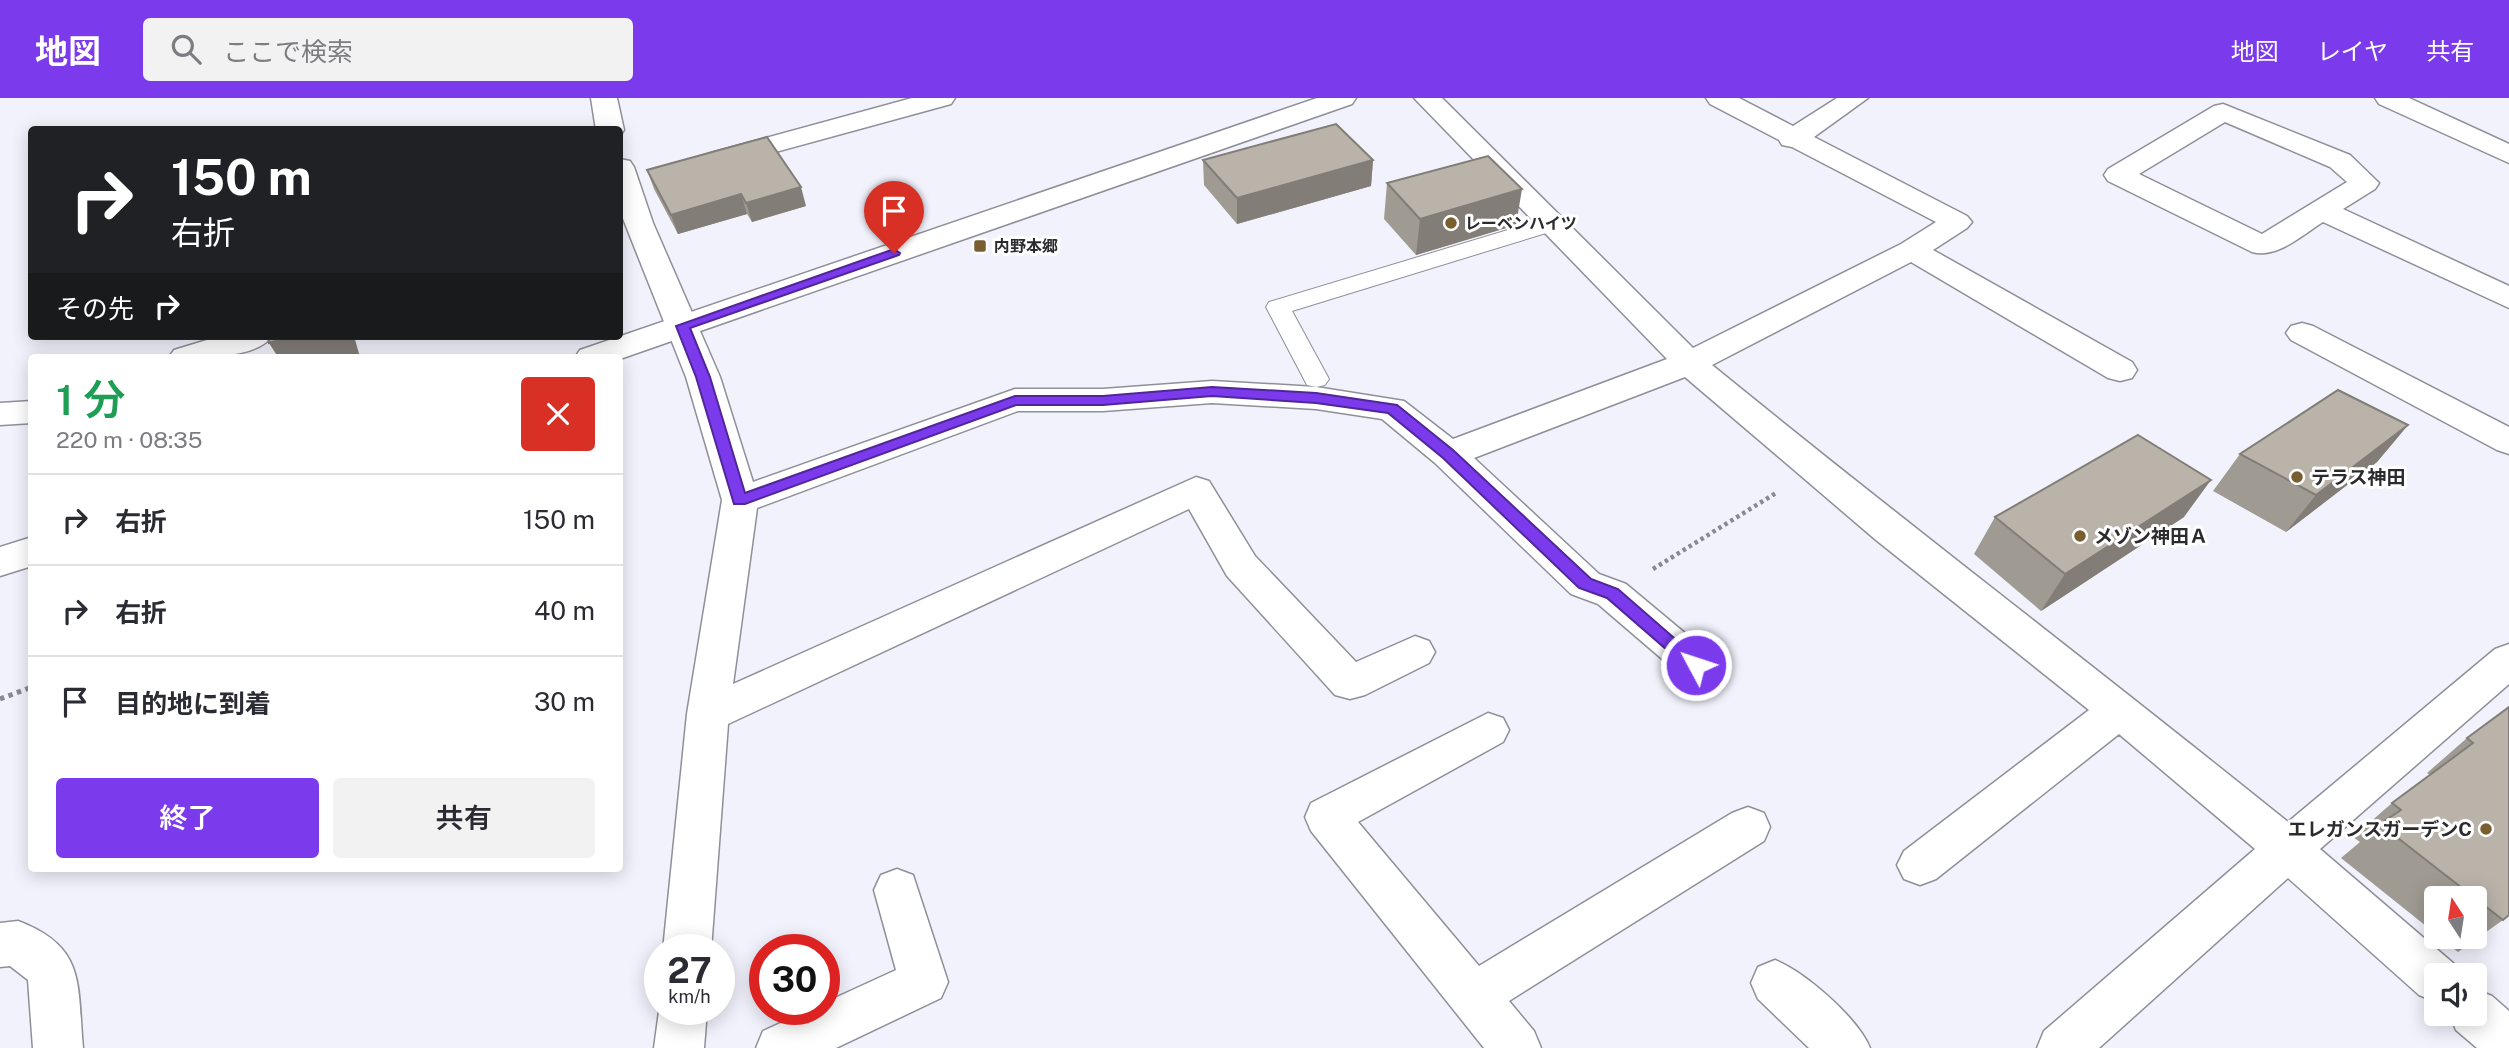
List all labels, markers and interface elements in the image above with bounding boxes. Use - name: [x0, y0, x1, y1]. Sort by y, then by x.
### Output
- search box: [143, 18, 633, 81]
- icon: search: [167, 30, 205, 68]
- text: 地図: [35, 32, 101, 70]
- text: ここで検索: [223, 36, 353, 67]
- text: 地図: [2231, 37, 2279, 65]
- text: レイヤ: [2317, 37, 2388, 65]
- text: 共有: [2426, 37, 2474, 65]
- text: 150 m: [171, 148, 312, 206]
- icon: right: [56, 154, 147, 245]
- pin: [864, 181, 924, 253]
- icon: arrive: [875, 192, 913, 230]
- text: 右折: [171, 214, 235, 251]
- place label: レーベンハイツ: [1465, 214, 1577, 233]
- marker: レーベンハイツ: [1443, 215, 1459, 231]
- place label: 内野本郷: [994, 237, 1058, 256]
- marker: 内野本郷: [972, 238, 988, 254]
- icon: right: [148, 287, 186, 325]
- text: その先: [56, 293, 134, 324]
- text: 1 分: [56, 375, 125, 424]
- button: close: [521, 377, 595, 451]
- text: 220 m · 08:35: [56, 426, 203, 453]
- place label: テラス神田: [2311, 466, 2406, 488]
- marker: テラス神田: [2289, 469, 2305, 485]
- icon: right: [56, 501, 94, 539]
- text: 150 m: [523, 504, 595, 535]
- text: 右折: [115, 506, 167, 537]
- place label: メゾン神田Ａ: [2094, 525, 2208, 547]
- marker: メゾン神田Ａ: [2072, 528, 2088, 544]
- icon: right: [56, 592, 94, 630]
- text: 40 m: [534, 595, 595, 626]
- text: 右折: [115, 597, 167, 628]
- position arrow: [1659, 628, 1733, 702]
- icon: arrive: [56, 683, 94, 721]
- text: 30 m: [534, 686, 595, 717]
- text: 目的地に到着: [115, 688, 271, 719]
- button: 終了: [56, 778, 319, 858]
- button: 共有: [333, 778, 595, 858]
- place label: エレガンスガーデンC: [2288, 818, 2472, 840]
- marker: エレガンスガーデンC: [2478, 821, 2494, 837]
- north arrow: [2424, 886, 2487, 948]
- map controls: [2424, 886, 2487, 1026]
- speed limit sign: 30: [749, 934, 840, 1025]
- text: 27: [667, 950, 712, 991]
- button: sound: [2424, 963, 2487, 1026]
- text: km/h: [668, 986, 711, 1007]

